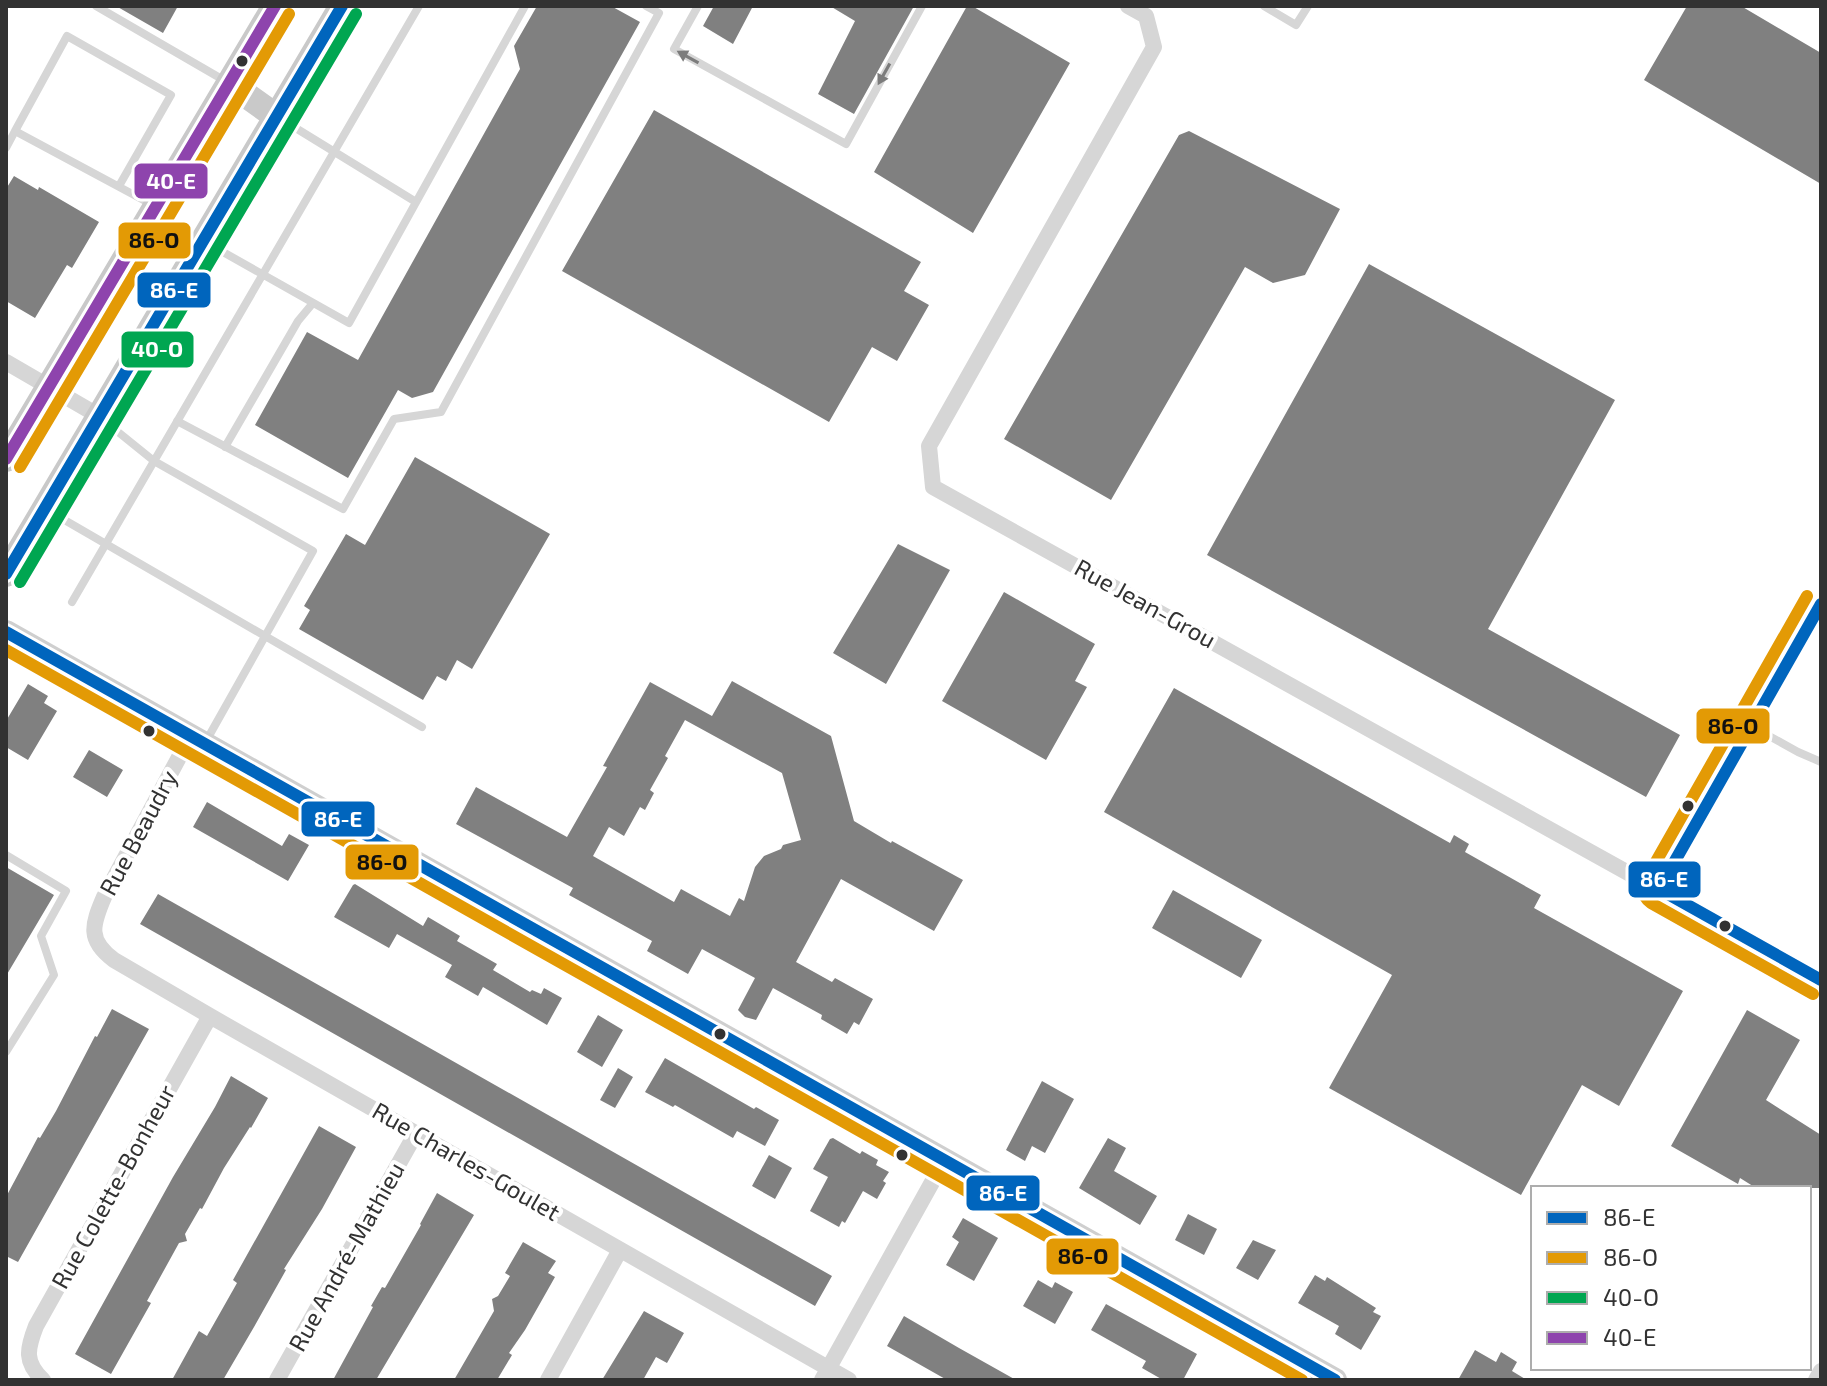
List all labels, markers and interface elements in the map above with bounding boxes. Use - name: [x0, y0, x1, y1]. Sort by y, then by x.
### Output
- one-way arrow: [676, 50, 699, 64]
- unlabelled marker: [234, 53, 250, 69]
- one-way arrow: [878, 63, 891, 86]
- line badge: 40-E: [133, 162, 209, 200]
- text: 40-E: [146, 167, 196, 193]
- line badge: 86-O: [117, 221, 192, 260]
- text: 86-O: [129, 226, 179, 252]
- line badge: 86-E: [136, 271, 212, 309]
- text: 86-E: [150, 276, 198, 302]
- line badge: 40-O: [120, 330, 195, 369]
- text: 40-O: [131, 335, 183, 361]
- street label: Rue Jean-Grou: [1070, 552, 1221, 653]
- line badge: 86-O: [1695, 707, 1771, 745]
- text: 86-O: [1708, 712, 1758, 738]
- unlabelled marker: [141, 723, 157, 739]
- street label: Rue Beaudry: [93, 765, 183, 900]
- unlabelled marker: [1680, 798, 1696, 814]
- line badge: 86-E: [300, 800, 376, 838]
- text: 86-E: [314, 805, 362, 831]
- line badge: 86-O: [344, 843, 420, 881]
- text: 86-O: [357, 848, 407, 874]
- line badge: 86-E: [1627, 860, 1702, 899]
- text: 86-E: [1640, 865, 1688, 891]
- unlabelled marker: [1717, 918, 1733, 934]
- unlabelled marker: [712, 1026, 728, 1042]
- street label: Rue Colette-Bonheur: [45, 1079, 181, 1293]
- street label: Rue Charles-Goulet: [368, 1095, 566, 1226]
- unlabelled marker: [894, 1147, 910, 1163]
- street label: Rue André-Mathieu: [282, 1157, 410, 1356]
- line badge: 86-E: [965, 1174, 1041, 1212]
- text: 86-E: [979, 1179, 1027, 1205]
- legend: [1531, 1186, 1811, 1370]
- text: 86-E: [1603, 1202, 1656, 1231]
- line badge: 86-O: [1045, 1237, 1120, 1276]
- text: 86-O: [1058, 1242, 1108, 1268]
- text: 86-O: [1603, 1242, 1658, 1271]
- text: 40-O: [1603, 1282, 1659, 1311]
- text: 40-E: [1603, 1322, 1656, 1351]

